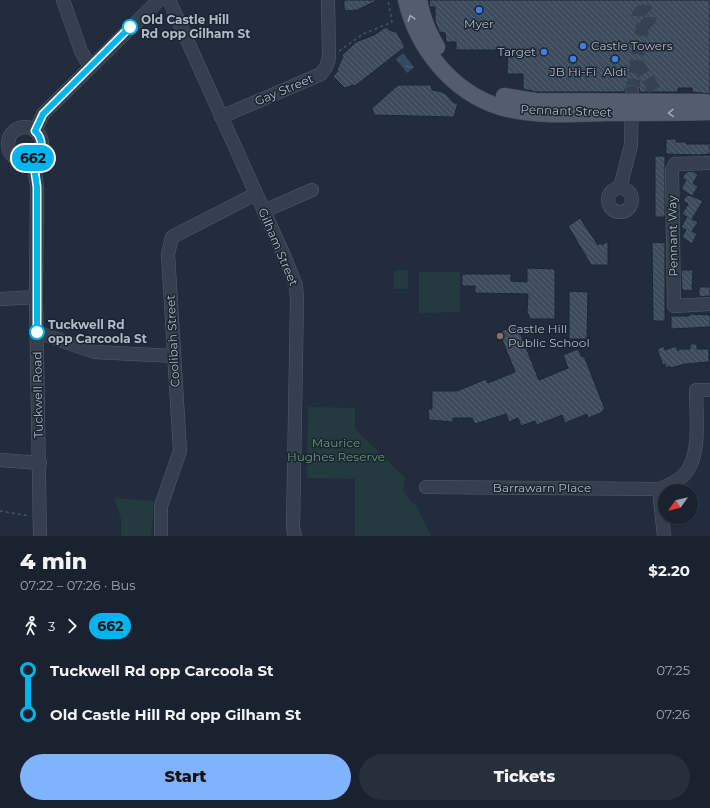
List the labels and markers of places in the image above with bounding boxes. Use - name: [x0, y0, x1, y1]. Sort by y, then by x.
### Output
- marker: Myer: [474, 5, 484, 15]
- place label: Old Castle Hill Rd opp Gilham St: [141, 12, 251, 41]
- place label: Myer: [464, 16, 494, 31]
- marker: Old Castle Hill Rd opp Gilham St: [122, 19, 138, 35]
- place label: Castle Towers: [591, 38, 673, 53]
- marker: Castle Towers: [578, 41, 588, 51]
- place label: Target: [497, 44, 536, 59]
- marker: Target: [539, 47, 549, 57]
- marker: JB Hi-Fi: [568, 54, 578, 64]
- marker: Aldi: [610, 54, 620, 64]
- place label: JB Hi-Fi: [549, 64, 596, 79]
- place label: Aldi: [603, 64, 627, 79]
- place label: Tuckwell Rd opp Carcoola St: [48, 317, 148, 346]
- place label: Castle Hill Public School: [508, 321, 590, 350]
- marker: Tuckwell Rd opp Carcoola St: [29, 324, 45, 340]
- marker: Castle Hill Public School: [495, 331, 505, 341]

